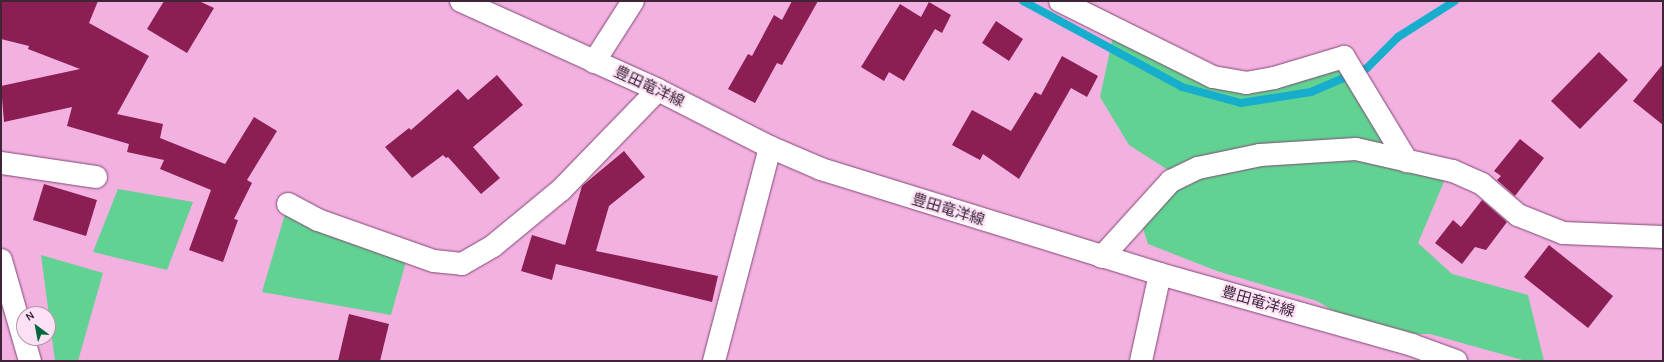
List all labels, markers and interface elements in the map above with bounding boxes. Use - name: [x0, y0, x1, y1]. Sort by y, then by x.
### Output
- street label: 豊田竜洋線: [611, 63, 687, 111]
- street label: 豊田竜洋線: [910, 190, 986, 230]
- street label: 豊田竜洋線: [1219, 283, 1297, 321]
- north arrow: [16, 306, 56, 346]
- text: N: [23, 309, 37, 324]

